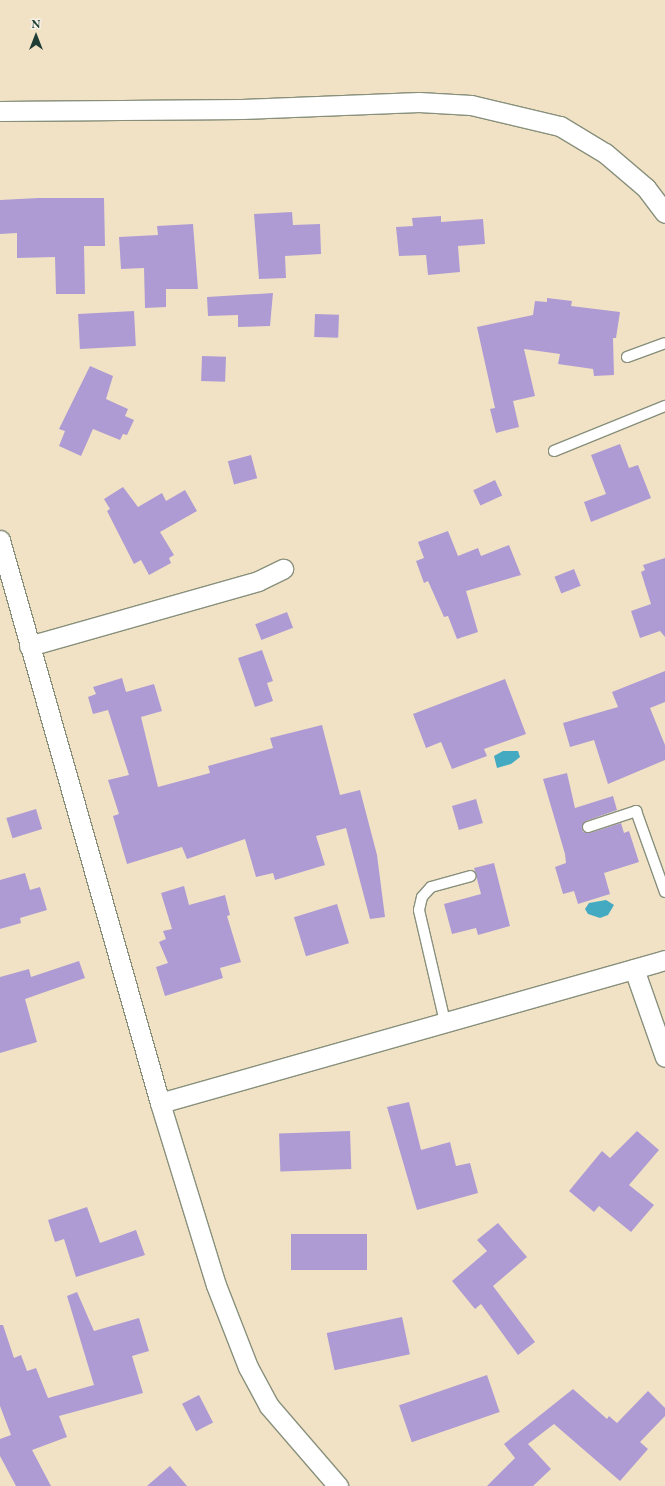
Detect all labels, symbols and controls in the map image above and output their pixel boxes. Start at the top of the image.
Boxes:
north arrow [16,16,56,56]
text: N [32,17,40,31]

